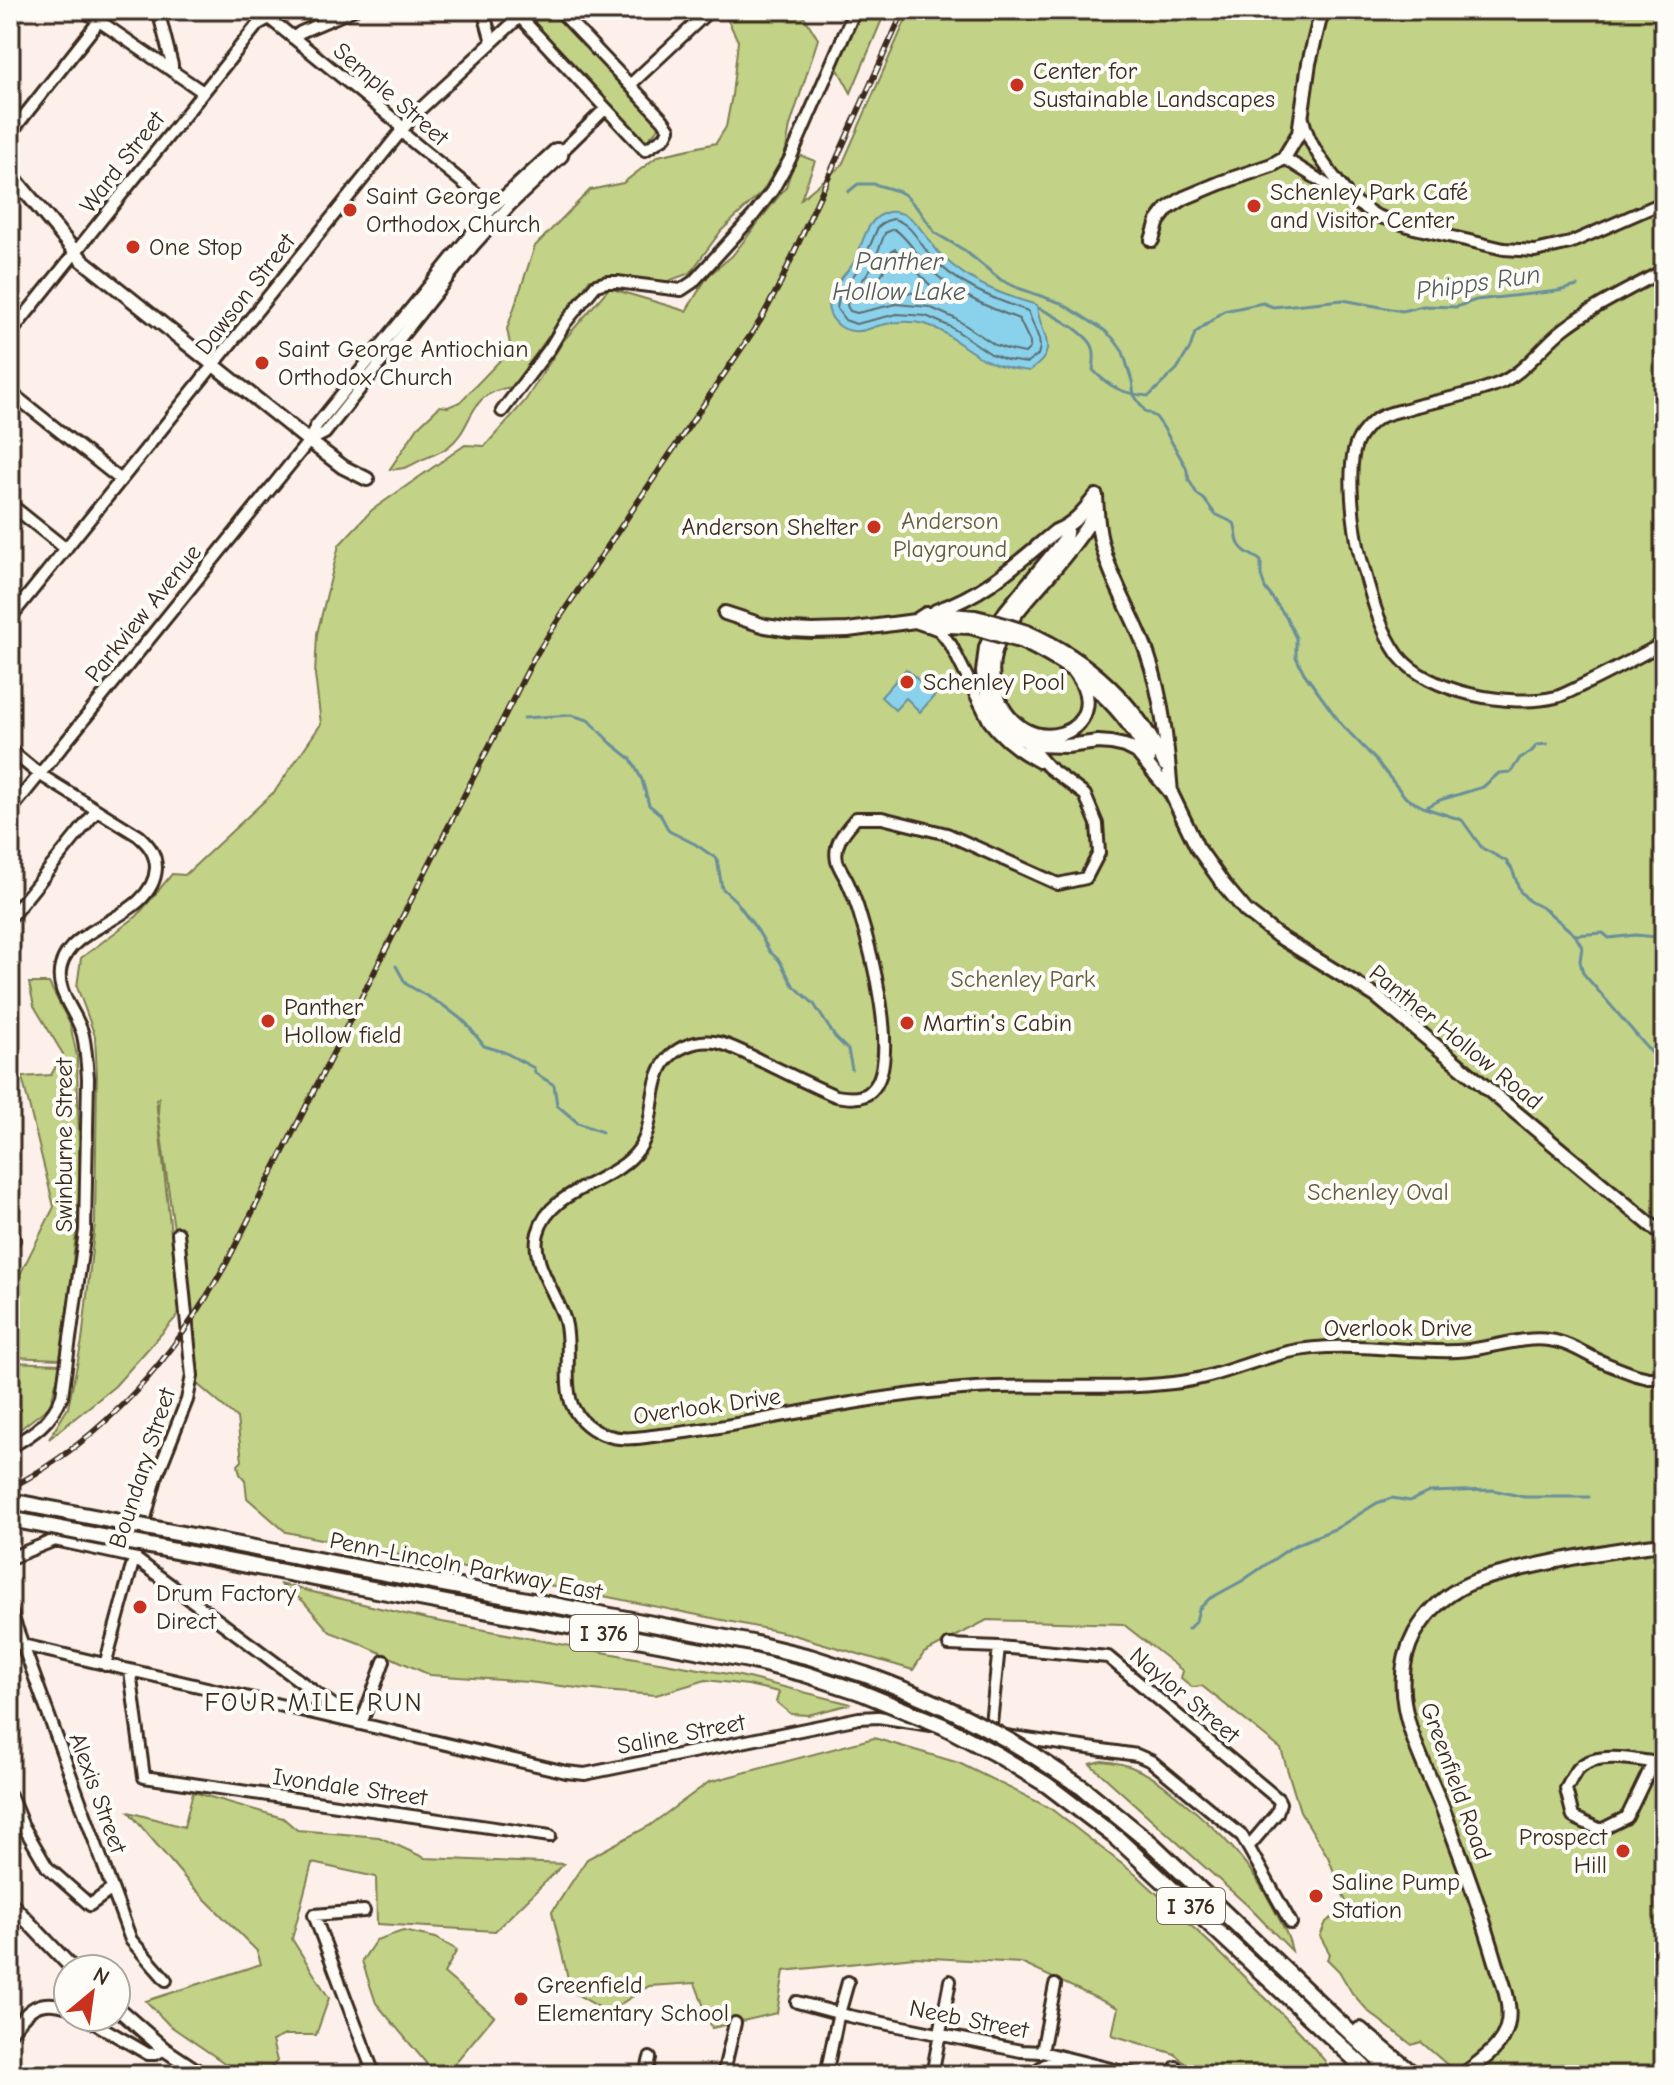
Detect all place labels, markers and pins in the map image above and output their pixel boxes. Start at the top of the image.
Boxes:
place label: Center for Sustainable Landscapes [1033,57,1275,113]
marker: Center for Sustainable Landscapes [1008,76,1026,94]
place label: Schenley Park Café and Visitor Center [1270,178,1468,234]
place label: Saint George Orthodox Church [366,182,541,238]
marker: Schenley Park Café and Visitor Center [1245,197,1263,215]
marker: Saint George Orthodox Church [341,201,359,219]
place label: One Stop [149,233,243,261]
marker: One Stop [124,238,142,256]
place label: Saint George Antiochian Orthodox Church [278,335,528,391]
marker: Saint George Antiochian Orthodox Church [253,354,271,372]
place label: Anderson Shelter [682,513,858,541]
marker: Anderson Shelter [865,518,883,536]
place label: Schenley Pool [923,668,1065,696]
marker: Schenley Pool [898,673,916,691]
place label: Panther Hollow field [284,993,402,1049]
place label: Martin's Cabin [923,1009,1072,1037]
marker: Panther Hollow field [259,1012,277,1030]
marker: Martin's Cabin [898,1014,916,1032]
place label: Drum Factory Direct [156,1579,297,1635]
marker: Drum Factory Direct [131,1598,149,1616]
place label: Prospect Hill [1519,1823,1608,1879]
marker: Prospect Hill [1614,1842,1632,1860]
place label: Saline Pump Station [1332,1868,1460,1924]
marker: Saline Pump Station [1307,1887,1325,1905]
place label: Greenfield Elementary School [537,1971,729,2027]
marker: Greenfield Elementary School [512,1990,530,2008]

